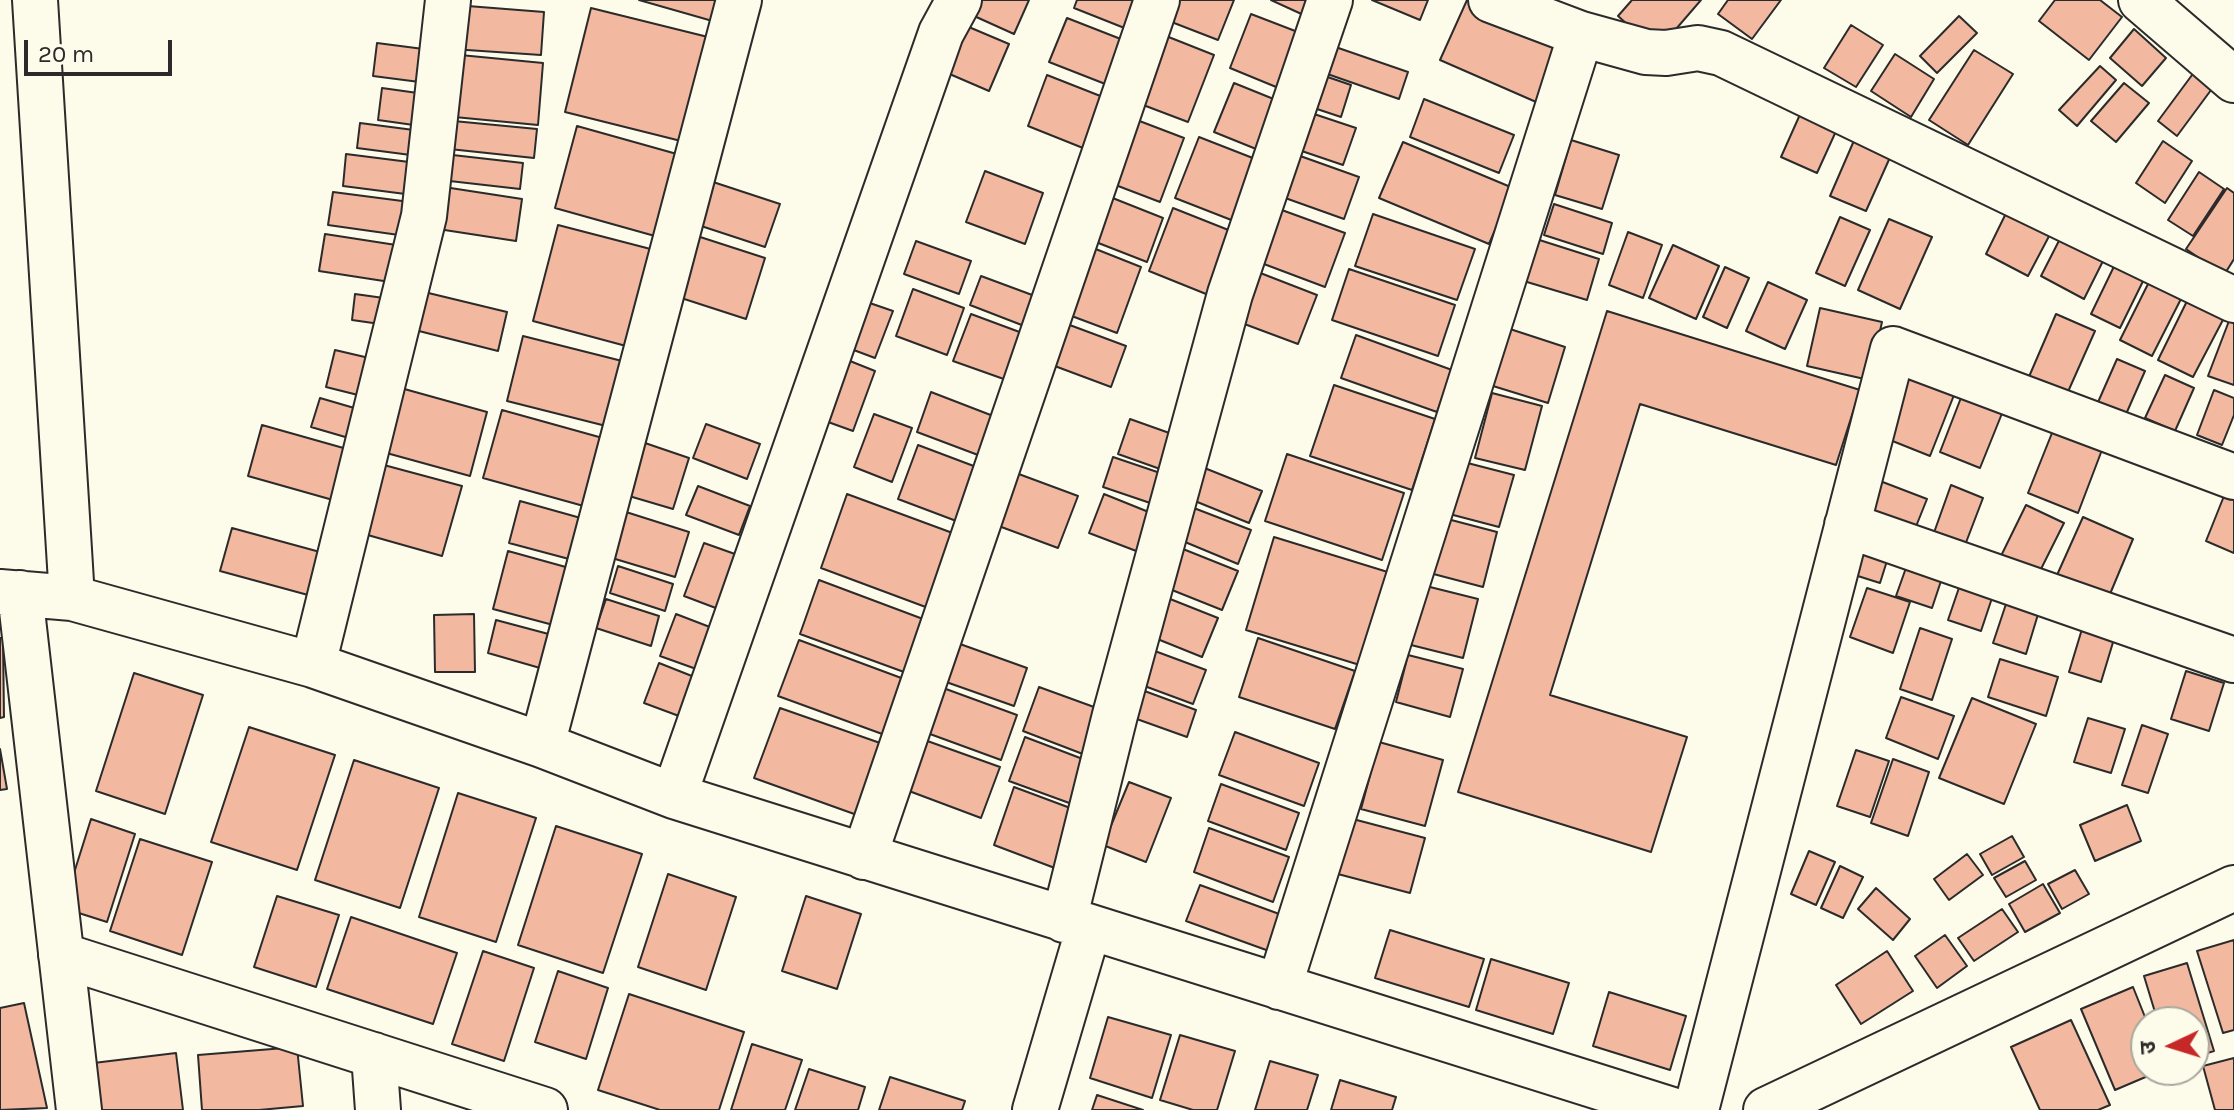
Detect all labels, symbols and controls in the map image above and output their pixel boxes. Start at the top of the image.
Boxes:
scale bar [28,24,176,74]
text: 20 m [38,40,94,68]
north arrow [2130,1006,2210,1086]
text: उ [2135,1040,2161,1055]

